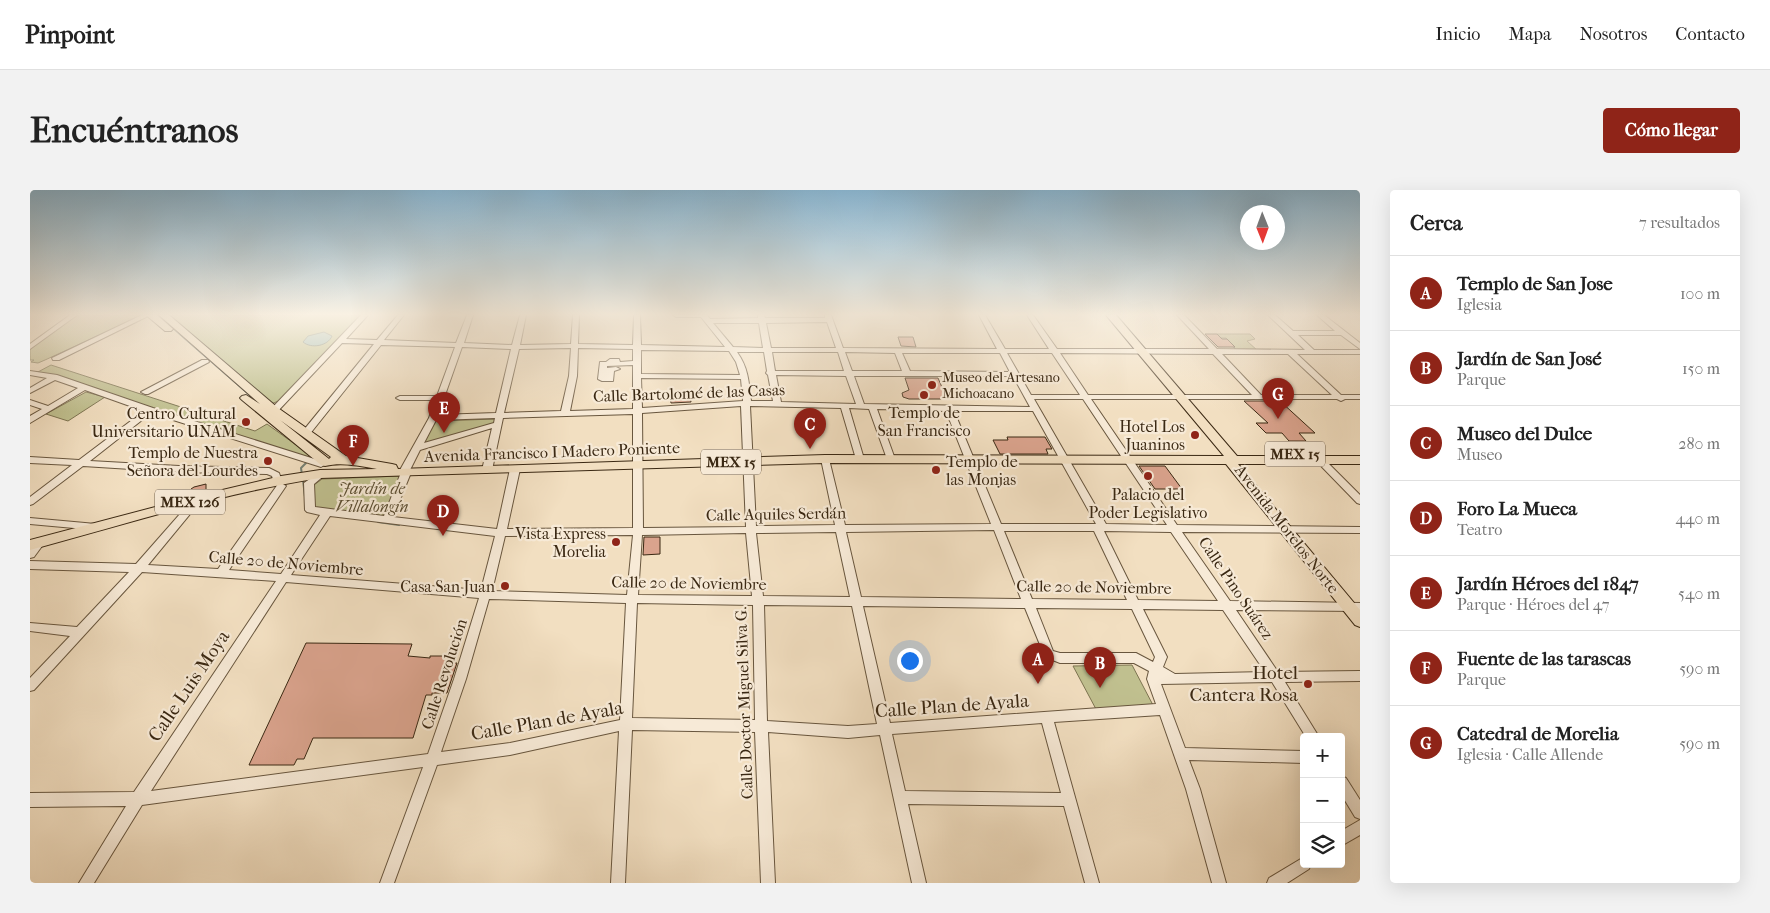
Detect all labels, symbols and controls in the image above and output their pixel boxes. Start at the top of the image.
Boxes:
text: Pinpoint [25,21,115,49]
text: Inicio [1436,24,1481,45]
text: Mapa [1509,24,1551,45]
text: Nosotros [1579,24,1647,45]
text: Contacto [1675,24,1745,45]
button: Cómo llegar [1603,108,1740,153]
text: Encuéntranos [30,110,238,151]
north arrow [1240,205,1285,250]
text: Cerca [1410,211,1462,235]
text: 7 resultados [1639,213,1720,232]
text: Templo de San Jose [1457,273,1613,295]
text: A [1421,284,1431,303]
text: 100 m [1680,284,1720,303]
text: Iglesia [1457,295,1502,314]
text: Jardín de San José [1457,348,1602,370]
text: B [1421,359,1431,378]
text: 150 m [1682,359,1720,378]
place label: Museo del Artesano Michoacano [942,369,1060,402]
text: Parque [1457,370,1506,389]
pin: G [1262,378,1294,419]
marker: Museo del Artesano Michoacano [926,379,938,391]
street label: Calle Bartolomé de las Casas [593,380,785,406]
marker: Templo de San Francisco [918,389,930,401]
pin: E [428,392,460,433]
place label: Templo de San Francisco [877,403,971,440]
place label: Centro Cultural Universitario UNAM [92,404,237,441]
pin: C [794,408,826,449]
marker: Centro Cultural Universitario UNAM [240,416,252,428]
place label: Hotel Los Juaninos [1119,417,1185,454]
text: Museo del Dulce [1457,423,1592,445]
pin: F [337,425,369,466]
marker: Hotel Los Juaninos [1189,429,1201,441]
text: C [1421,434,1431,453]
text: 280 m [1678,434,1720,453]
street label: Avenida Francisco I Madero Poniente [423,438,680,466]
road number: MEX 15 [1265,442,1325,466]
place label: Templo de Nuestra Señora del Lourdes [127,443,259,480]
text: Museo [1457,445,1502,464]
road number: MEX 15 [701,450,761,474]
place label: Templo de las Monjas [945,452,1018,489]
marker: Templo de Nuestra Señora del Lourdes [262,455,274,467]
street label: Avenida Morelos Norte [1230,460,1343,597]
marker: Templo de las Monjas [930,464,942,476]
marker: Palacio del Poder Legislativo [1142,470,1154,482]
park label: Jardín de Villalongín [336,479,408,516]
place label: Palacio del Poder Legislativo [1089,485,1207,522]
road number: MEX 126 [155,490,225,514]
pin: D [427,495,459,536]
text: Foro La Mueca [1457,498,1577,520]
street label: Calle Aquiles Serdán [706,503,847,525]
text: D [1420,509,1432,528]
text: 440 m [1675,509,1720,528]
text: Teatro [1457,520,1502,539]
place label: Vista Express Morelia [514,524,607,561]
street label: Calle Pino Suárez [1195,533,1277,643]
marker: Vista Express Morelia [610,536,622,548]
street label: Calle 20 de Noviembre [208,547,364,579]
street label: Calle 20 de Noviembre [611,572,767,594]
text: Jardín Héroes del 1847 [1457,573,1639,595]
street label: Calle 20 de Noviembre [1016,576,1172,598]
place label: Casa San Juan [400,577,496,596]
marker: Casa San Juan [499,580,511,592]
text: E [1421,584,1431,603]
text: 540 m [1678,584,1720,603]
text: Parque · Héroes del 47 [1457,595,1610,614]
street label: Calle Doctor Miguel Silva G. [731,606,757,800]
street label: Calle Revolución [417,616,471,732]
street label: Calle Luis Moya [144,626,234,746]
pin: A [1022,643,1054,684]
pin: B [1084,647,1116,688]
your location [897,648,923,674]
text: Fuente de las tarascas [1457,648,1631,670]
text: F [1422,659,1430,678]
text: 590 m [1679,659,1720,678]
place label: Hotel Cantera Rosa [1189,662,1298,706]
text: Parque [1457,670,1506,689]
marker: Hotel Cantera Rosa [1302,678,1314,690]
street label: Calle Plan de Ayala [874,690,1030,722]
street label: Calle Plan de Ayala [469,697,625,745]
text: Catedral de Morelia [1457,723,1619,745]
map controls [1300,733,1345,868]
button: + [1300,733,1345,778]
text: G [1420,734,1432,753]
text: 590 m [1679,734,1720,753]
text: Iglesia · Calle Allende [1457,745,1603,764]
button: − [1300,778,1345,823]
button: layers [1300,823,1345,868]

